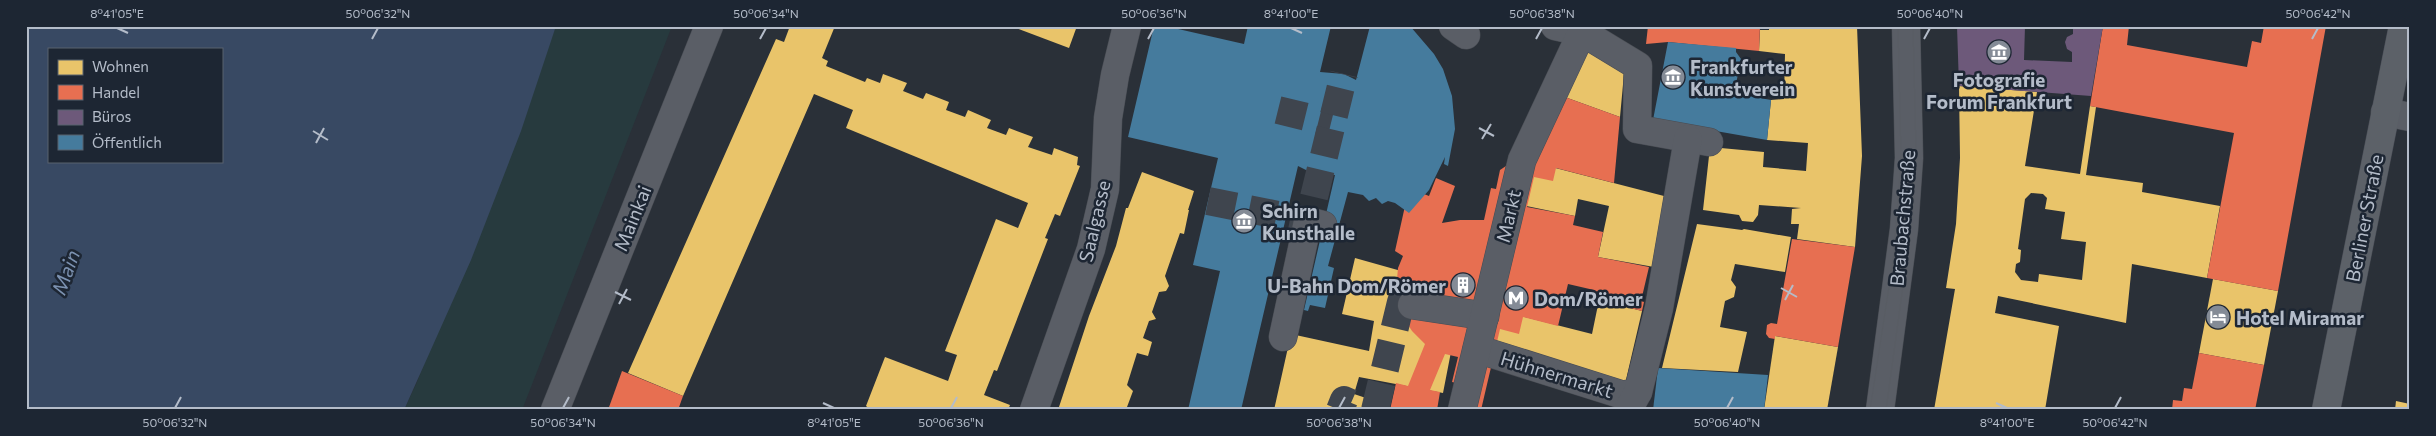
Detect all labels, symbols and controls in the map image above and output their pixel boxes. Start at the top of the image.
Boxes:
text: 8°41'05"E [90,6,144,20]
text: 50°06'32"N [346,6,410,20]
text: 50°06'34"N [733,6,799,20]
text: 50°06'36"N [1121,6,1187,20]
text: 8°41'00"E [1264,6,1318,20]
text: 50°06'38"N [1509,6,1575,20]
text: 50°06'40"N [1897,6,1963,20]
text: 50°06'42"N [2285,6,2351,20]
museum icon: Fotografie Forum Frankfurt [1986,39,2012,65]
legend [48,48,222,162]
place label: Frankfurter Kunstverein [1690,55,1795,100]
text: Wohnen [92,57,149,75]
museum icon: Frankfurter Kunstverein [1660,64,1686,90]
place label: Fotografie Forum Frankfurt [1926,68,2072,113]
text: Handel [92,83,140,101]
text: Büros [92,107,132,125]
text: Öffentlich [92,133,162,151]
street label: Braubachstraße [1885,149,1919,287]
street label: Berliner Straße [2340,152,2388,284]
street label: Saalgasse [1073,178,1115,264]
street label: Mainkai [608,182,656,254]
street label: Markt [1491,187,1525,245]
place label: Schirn Kunsthalle [1262,199,1355,244]
museum icon: Schirn Kunsthalle [1231,208,1257,234]
water label: Main [46,246,84,298]
building icon: U-Bahn Dom/Römer [1450,272,1476,298]
place label: U-Bahn Dom/Römer [1267,274,1446,297]
metro station icon: Dom/Römer [1503,285,1529,311]
place label: Dom/Römer [1534,287,1643,310]
hotel icon: Hotel Miramar [2205,304,2231,330]
place label: Hotel Miramar [2236,306,2364,329]
street label: Hühnermarkt [1498,346,1616,402]
text: 50°06'32"N [143,415,207,429]
text: 50°06'34"N [530,415,596,429]
text: 8°41'05"E [807,415,861,429]
text: 50°06'36"N [918,415,984,429]
text: 50°06'38"N [1306,415,1372,429]
text: 50°06'40"N [1694,415,1760,429]
text: 8°41'00"E [1980,415,2034,429]
text: 50°06'42"N [2082,415,2148,429]

